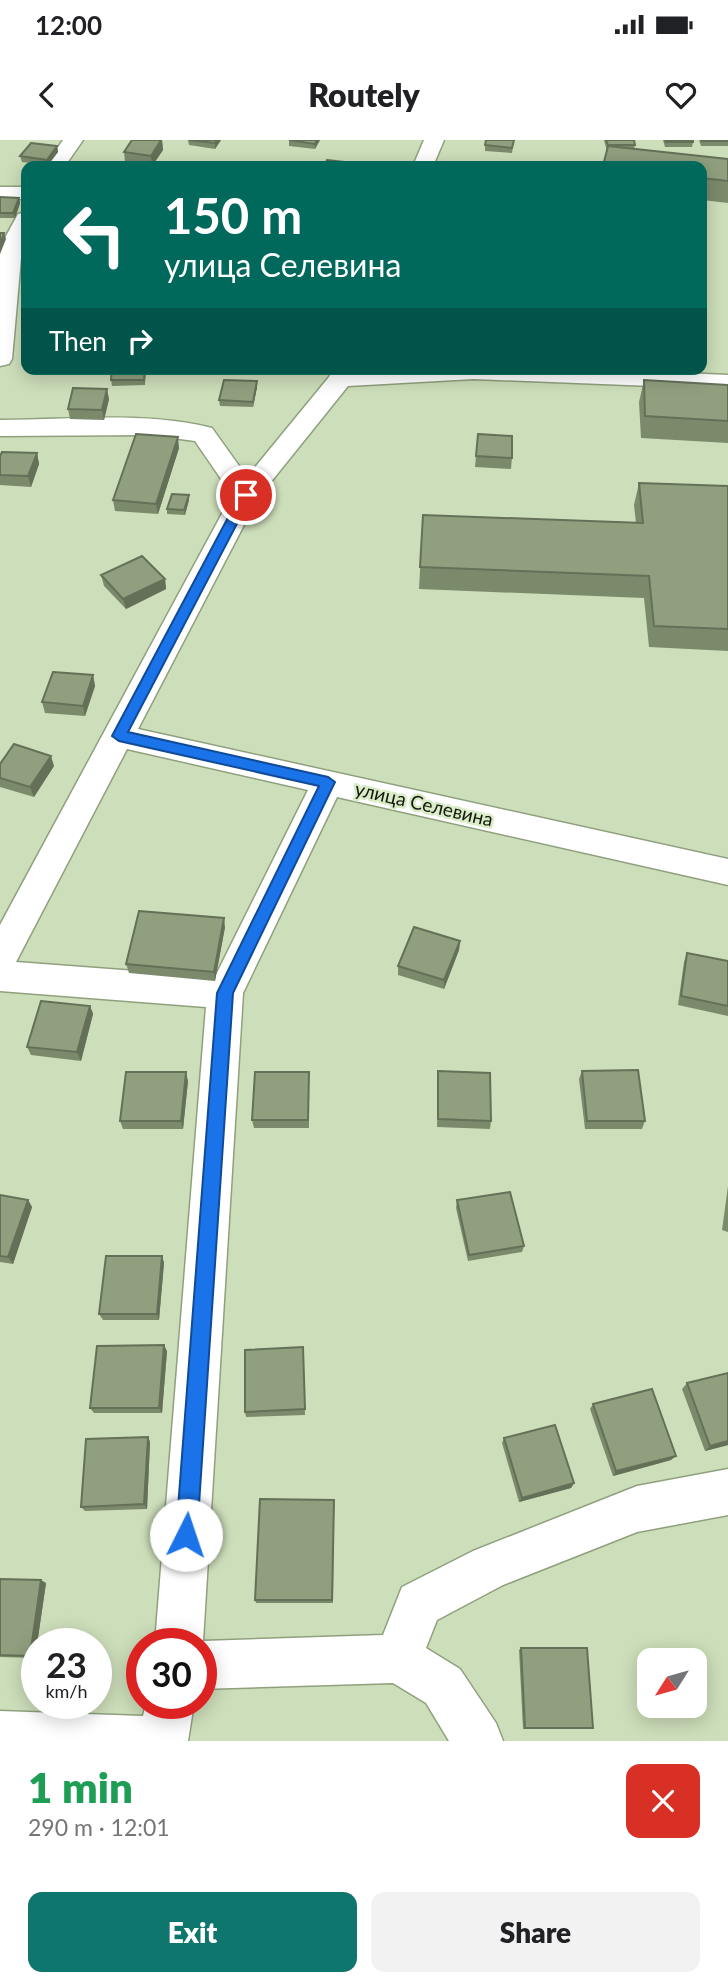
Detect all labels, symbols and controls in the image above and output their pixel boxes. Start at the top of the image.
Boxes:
text: 12:00 [35,9,102,41]
text: Routely [308,75,420,114]
icon: back [28,76,66,114]
icon: heart [662,76,700,114]
text: 150 m [164,186,302,244]
icon: left [49,189,140,280]
text: улица Селевина [164,245,401,284]
icon: right [121,322,159,360]
text: Then [49,325,107,357]
pin [216,465,276,525]
icon: arrive [227,476,265,514]
street label: улица Селевина [353,776,495,831]
position arrow [149,1498,223,1572]
speed limit sign: 30 [126,1628,217,1719]
text: 23 [46,1643,87,1685]
north arrow [637,1648,707,1718]
map controls [637,1648,707,1718]
text: km/h [45,1680,88,1702]
text: 1 min [28,1762,133,1812]
button: close [626,1764,700,1838]
text: 290 m · 12:01 [28,1813,170,1841]
button: Exit [28,1892,357,1972]
button: Share [371,1892,700,1972]

